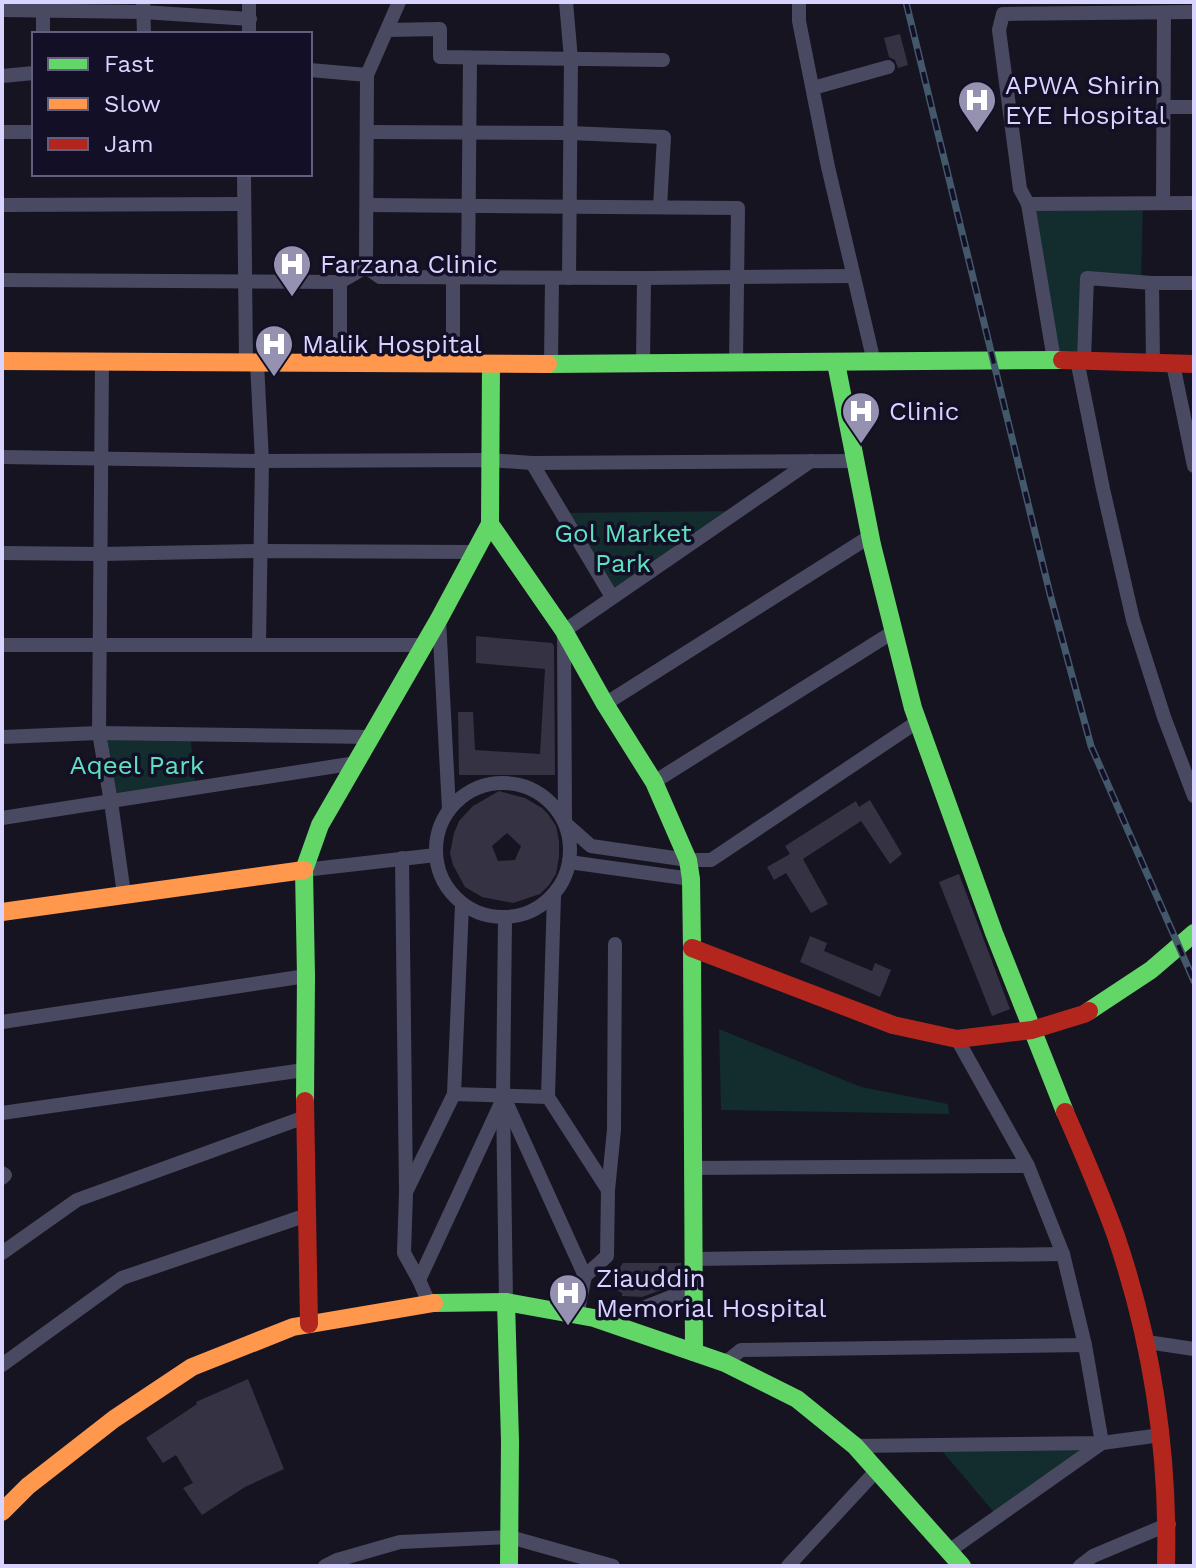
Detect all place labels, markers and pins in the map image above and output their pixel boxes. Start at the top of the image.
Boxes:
place label: APWA Shirin EYE Hospital [1005,70,1166,130]
hospital icon: APWA Shirin EYE Hospital [956,79,998,134]
hospital icon: Farzana Clinic [271,243,313,298]
place label: Farzana Clinic [320,249,498,279]
hospital icon: Malik Hospital [253,323,295,378]
place label: Malik Hospital [302,329,482,359]
hospital icon: Clinic [840,390,882,445]
place label: Clinic [889,396,959,426]
place label: Ziauddin Memorial Hospital [596,1263,827,1323]
hospital icon: Ziauddin Memorial Hospital [547,1272,589,1327]

